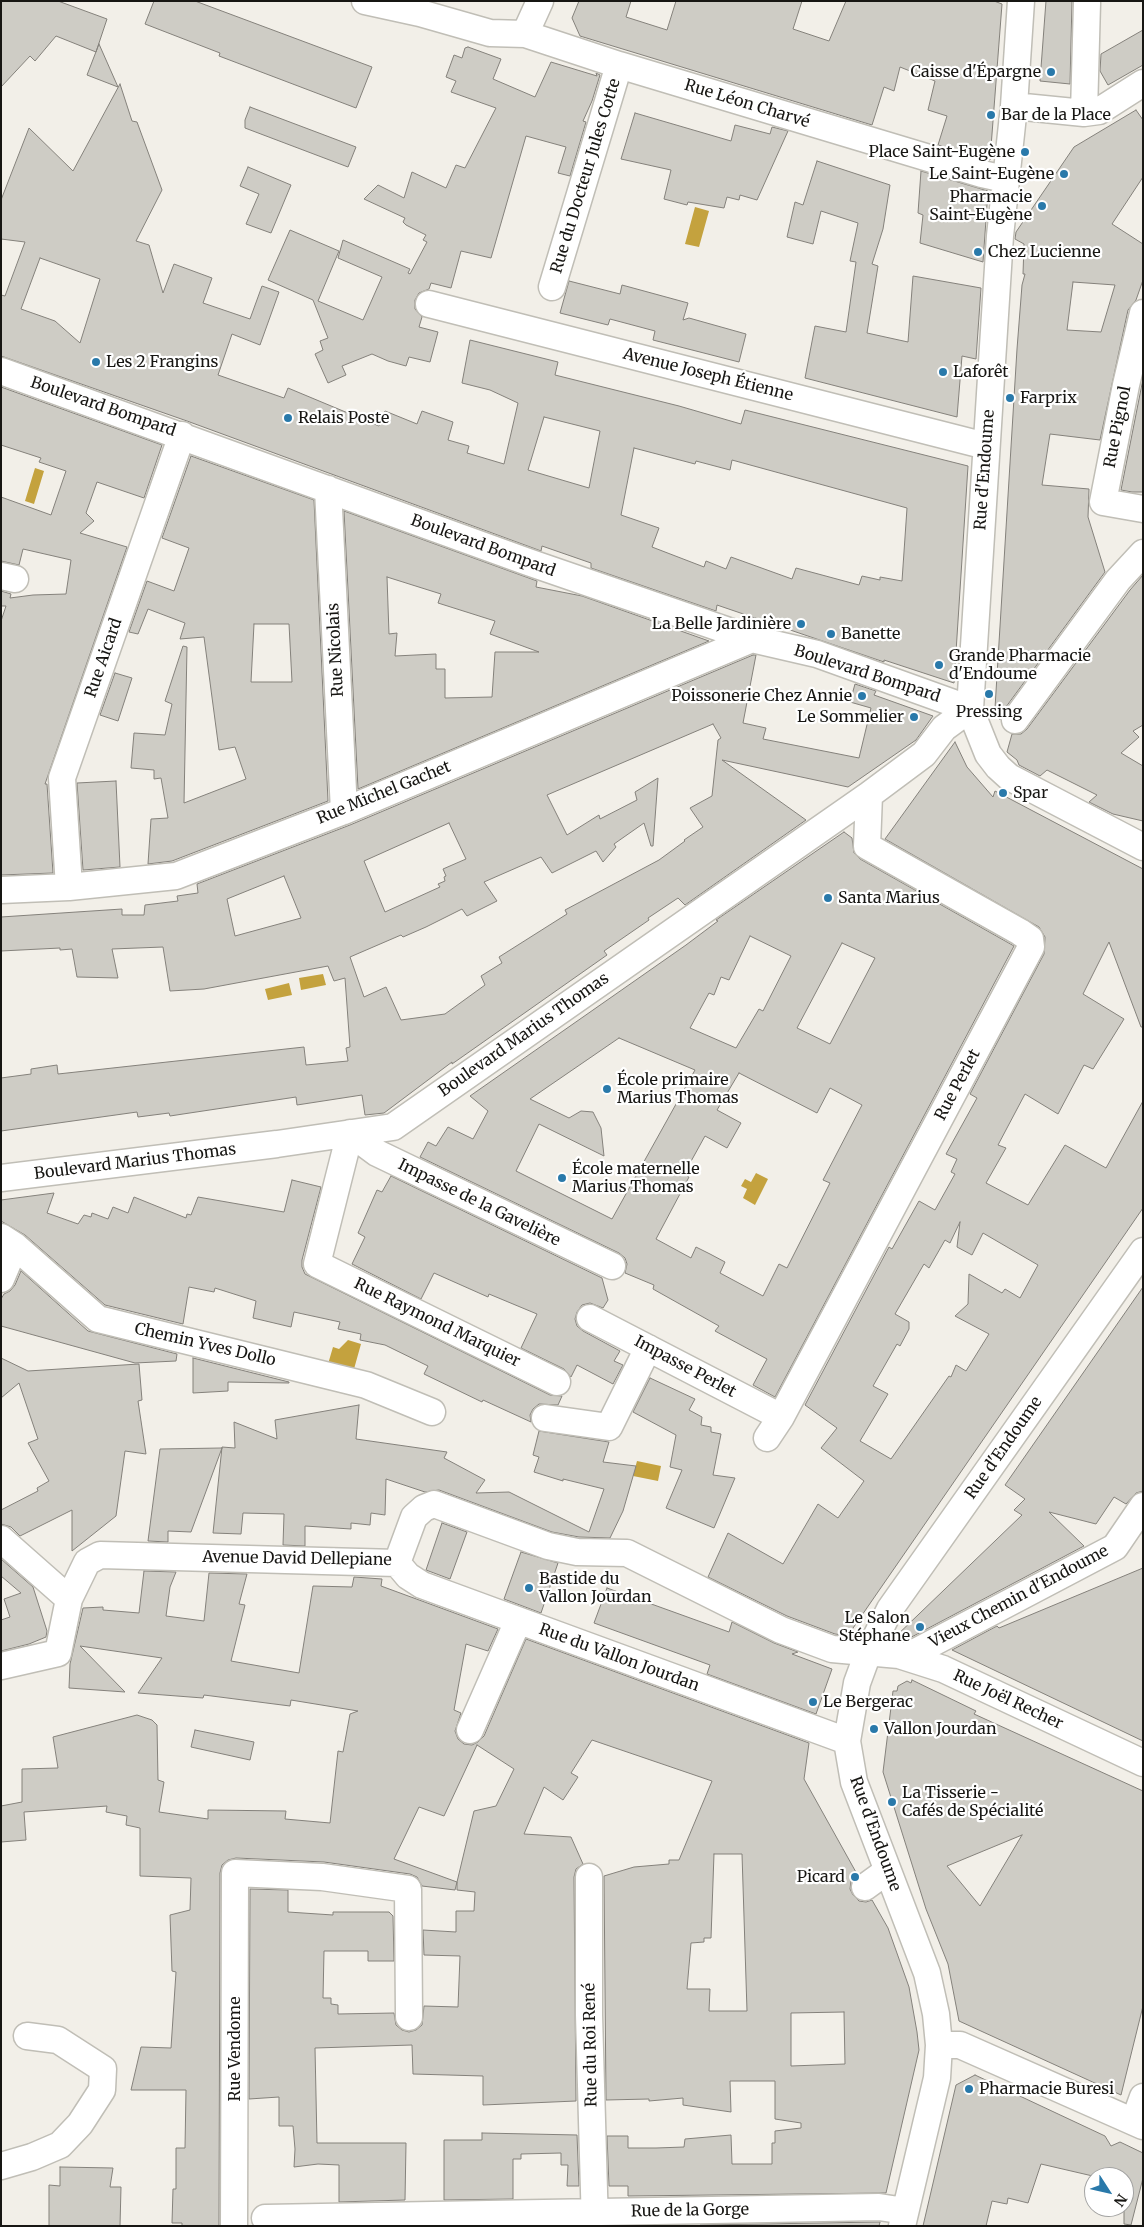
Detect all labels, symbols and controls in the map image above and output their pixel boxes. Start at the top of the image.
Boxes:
place label: Caisse d'Épargne [910,62,1041,82]
marker: Caisse d'Épargne [1045,66,1057,78]
street label: Rue du Docteur Jules Cotte [547,76,625,276]
street label: Rue Léon Charvé [682,76,812,132]
place label: Bar de la Place [1001,105,1111,125]
marker: Bar de la Place [985,109,997,121]
place label: Place Saint-Eugène [869,142,1015,162]
marker: Place Saint-Eugène [1019,146,1031,158]
place label: Le Saint-Eugène [929,164,1054,184]
marker: Le Saint-Eugène [1058,168,1070,180]
place label: Pharmacie Saint-Eugène [929,187,1032,225]
marker: Pharmacie Saint-Eugène [1036,200,1048,212]
place label: Chez Lucienne [988,242,1101,262]
marker: Chez Lucienne [972,246,984,258]
street label: Avenue Joseph Étienne [621,345,795,405]
place label: Les 2 Frangins [106,352,218,372]
marker: Les 2 Frangins [90,356,102,368]
place label: Laforêt [953,362,1009,382]
marker: Laforêt [937,366,949,378]
street label: Boulevard Bompard [28,373,178,441]
street label: Rue Pignol [1101,384,1135,470]
place label: Farprix [1020,388,1077,408]
marker: Farprix [1004,392,1016,404]
place label: Relais Poste [298,408,389,428]
street label: Rue d'Endoume [971,409,999,531]
marker: Relais Poste [282,412,294,424]
street label: Boulevard Bompard [408,511,558,581]
street label: Rue Nicolais [324,602,348,698]
place label: La Belle Jardinière [652,614,791,634]
street label: Rue Aicard [82,616,126,700]
marker: La Belle Jardinière [795,618,807,630]
place label: Banette [841,624,900,644]
marker: Banette [825,628,837,640]
street label: Boulevard Bompard [791,641,943,707]
place label: Grande Pharmacie d'Endoume [949,646,1091,684]
marker: Grande Pharmacie d'Endoume [933,659,945,671]
place label: Poissonerie Chez Annie [671,686,852,706]
marker: Pressing [983,688,995,700]
marker: Poissonerie Chez Annie [856,690,868,702]
place label: Pressing [956,702,1022,722]
place label: Le Sommelier [797,707,904,727]
marker: Le Sommelier [908,711,920,723]
street label: Rue Michel Gachet [314,757,454,829]
place label: Spar [1013,783,1048,803]
marker: Spar [997,787,1009,799]
place label: Santa Marius [838,888,940,908]
marker: Santa Marius [822,892,834,904]
street label: Boulevard Marius Thomas [435,969,613,1101]
street label: Rue Perlet [931,1046,985,1124]
place label: École primaire Marius Thomas [617,1070,739,1108]
marker: École primaire Marius Thomas [601,1083,613,1095]
street label: Boulevard Marius Thomas [33,1140,237,1184]
street label: Impasse de la Gavelière [395,1155,563,1251]
place label: École maternelle Marius Thomas [572,1159,700,1197]
marker: École maternelle Marius Thomas [556,1172,568,1184]
street label: Rue Raymond Marquier [351,1274,523,1372]
street label: Chemin Yves Dollo [133,1319,277,1371]
street label: Impasse Perlet [631,1332,739,1402]
street label: Rue d'Endoume [961,1393,1047,1503]
street label: Vieux Chemin d'Endoume [926,1542,1112,1652]
street label: Avenue David Dellepiane [202,1548,392,1570]
place label: Bastide du Vallon Jourdan [539,1569,651,1607]
marker: Bastide du Vallon Jourdan [523,1582,535,1594]
place label: Le Salon Stéphane [839,1608,910,1646]
street label: Rue du Vallon Jourdan [536,1620,702,1696]
marker: Le Salon Stéphane [914,1621,926,1633]
street label: Rue Joël Recher [950,1666,1066,1734]
place label: Le Bergerac [823,1692,913,1712]
marker: Le Bergerac [807,1696,819,1708]
place label: Vallon Jourdan [884,1719,996,1739]
marker: Vallon Jourdan [868,1723,880,1735]
street label: Rue d'Endoume [845,1774,905,1894]
place label: La Tisserie - Cafés de Spécialité [902,1783,1043,1821]
marker: La Tisserie - Cafés de Spécialité [886,1796,898,1808]
place label: Picard [797,1867,845,1887]
marker: Picard [849,1871,861,1883]
street label: Rue du Roi René [580,1983,602,2107]
street label: Rue Vendome [225,1996,245,2102]
place label: Pharmacie Buresi [979,2079,1114,2099]
marker: Pharmacie Buresi [963,2083,975,2095]
north arrow [1084,2167,1134,2217]
text: N [1110,2190,1131,2210]
street label: Rue de la Gorge [631,2200,749,2222]

